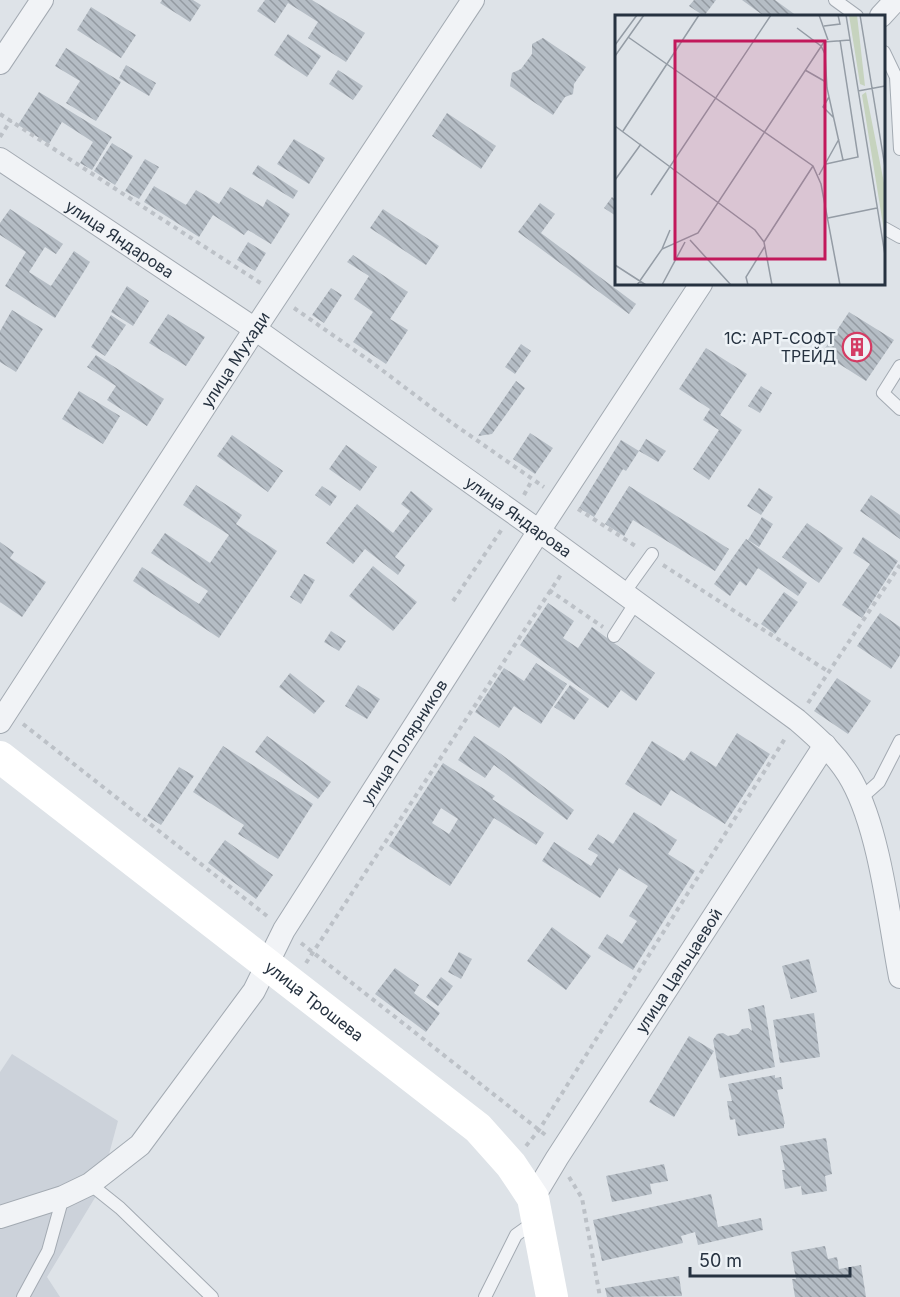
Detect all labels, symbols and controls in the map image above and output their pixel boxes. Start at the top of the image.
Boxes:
inset map [615,15,885,285]
street label: улица Яндарова [62,196,178,282]
street label: улица Мухади [197,308,274,411]
place label: 1С: АРТ-СОФТ ТРЕЙД [724,328,836,366]
building icon: 1С: АРТ-СОФТ ТРЕЙД [841,331,873,363]
street label: улица Яндарова [461,472,576,562]
street label: улица Полярников [357,676,452,809]
street label: улица Цальцаевой [631,905,726,1037]
street label: улица Трошева [261,957,368,1046]
scale bar [690,1240,850,1278]
text: 50 m [699,1250,742,1271]

